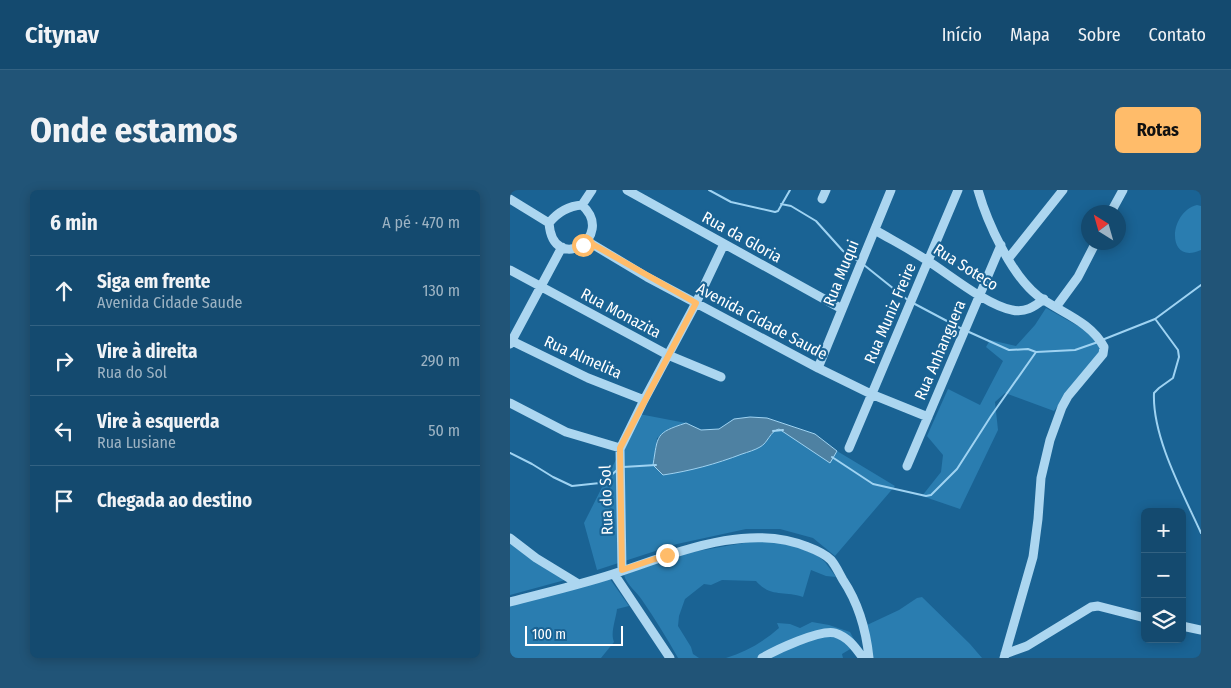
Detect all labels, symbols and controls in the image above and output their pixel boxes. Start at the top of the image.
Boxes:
text: Citynav [25,21,99,49]
text: Início [942,24,982,46]
text: Mapa [1010,24,1050,46]
text: Sobre [1078,24,1121,46]
text: Contato [1149,24,1206,46]
button: Rotas [1115,107,1201,153]
text: Onde estamos [30,109,238,151]
north arrow [1081,205,1126,250]
street label: Rua da Gloria [699,207,785,267]
text: 6 min [50,210,98,236]
text: A pé · 470 m [382,213,460,232]
route start [572,234,595,257]
street label: Rua Muqui [819,237,863,309]
street label: Rua Soteco [930,240,1002,294]
street label: Rua Muniz Freire [860,260,920,366]
text: Siga em frente [97,270,211,293]
icon: ahead [50,277,78,305]
street label: Avenida Cidade Saude [693,278,831,364]
text: 130 m [422,281,460,300]
street label: Rua Monazita [578,284,664,342]
text: Avenida Cidade Saude [97,293,242,312]
street label: Rua Anhanguera [910,297,970,403]
street label: Rua Almelita [541,331,625,383]
text: Vire à direita [97,340,198,363]
icon: right [50,347,78,375]
text: 290 m [421,351,460,370]
text: Rua do Sol [97,363,167,382]
text: Vire à esquerda [97,410,219,433]
icon: left [50,417,78,445]
text: 50 m [428,421,460,440]
text: Rua Lusiane [97,433,176,452]
street label: Rua do Sol [595,465,617,535]
icon: arrive [50,487,78,515]
text: Chegada ao destino [97,489,252,512]
map controls [1141,508,1186,643]
button: + [1141,508,1186,553]
route end [656,544,679,567]
button: − [1141,553,1186,598]
button: layers [1141,598,1186,643]
scale bar [525,623,622,646]
text: 100 m [532,626,566,643]

